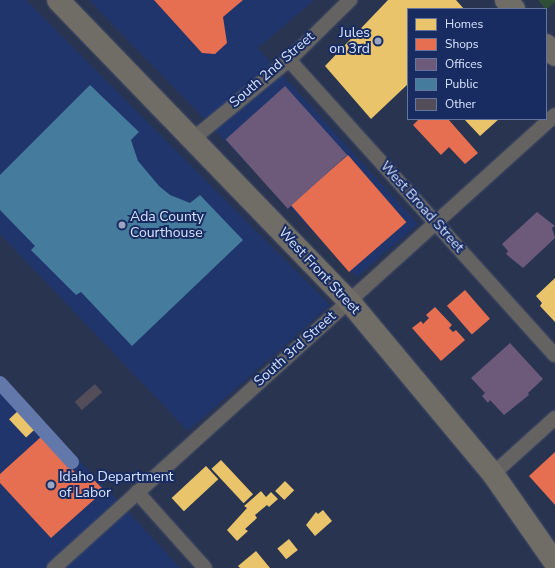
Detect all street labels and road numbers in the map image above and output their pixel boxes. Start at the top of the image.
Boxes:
street label: South 2nd Street [226,29,318,111]
street label: West Broad Street [377,158,467,256]
street label: West Front Street [275,224,363,318]
street label: South 3rd Street [251,308,339,390]

